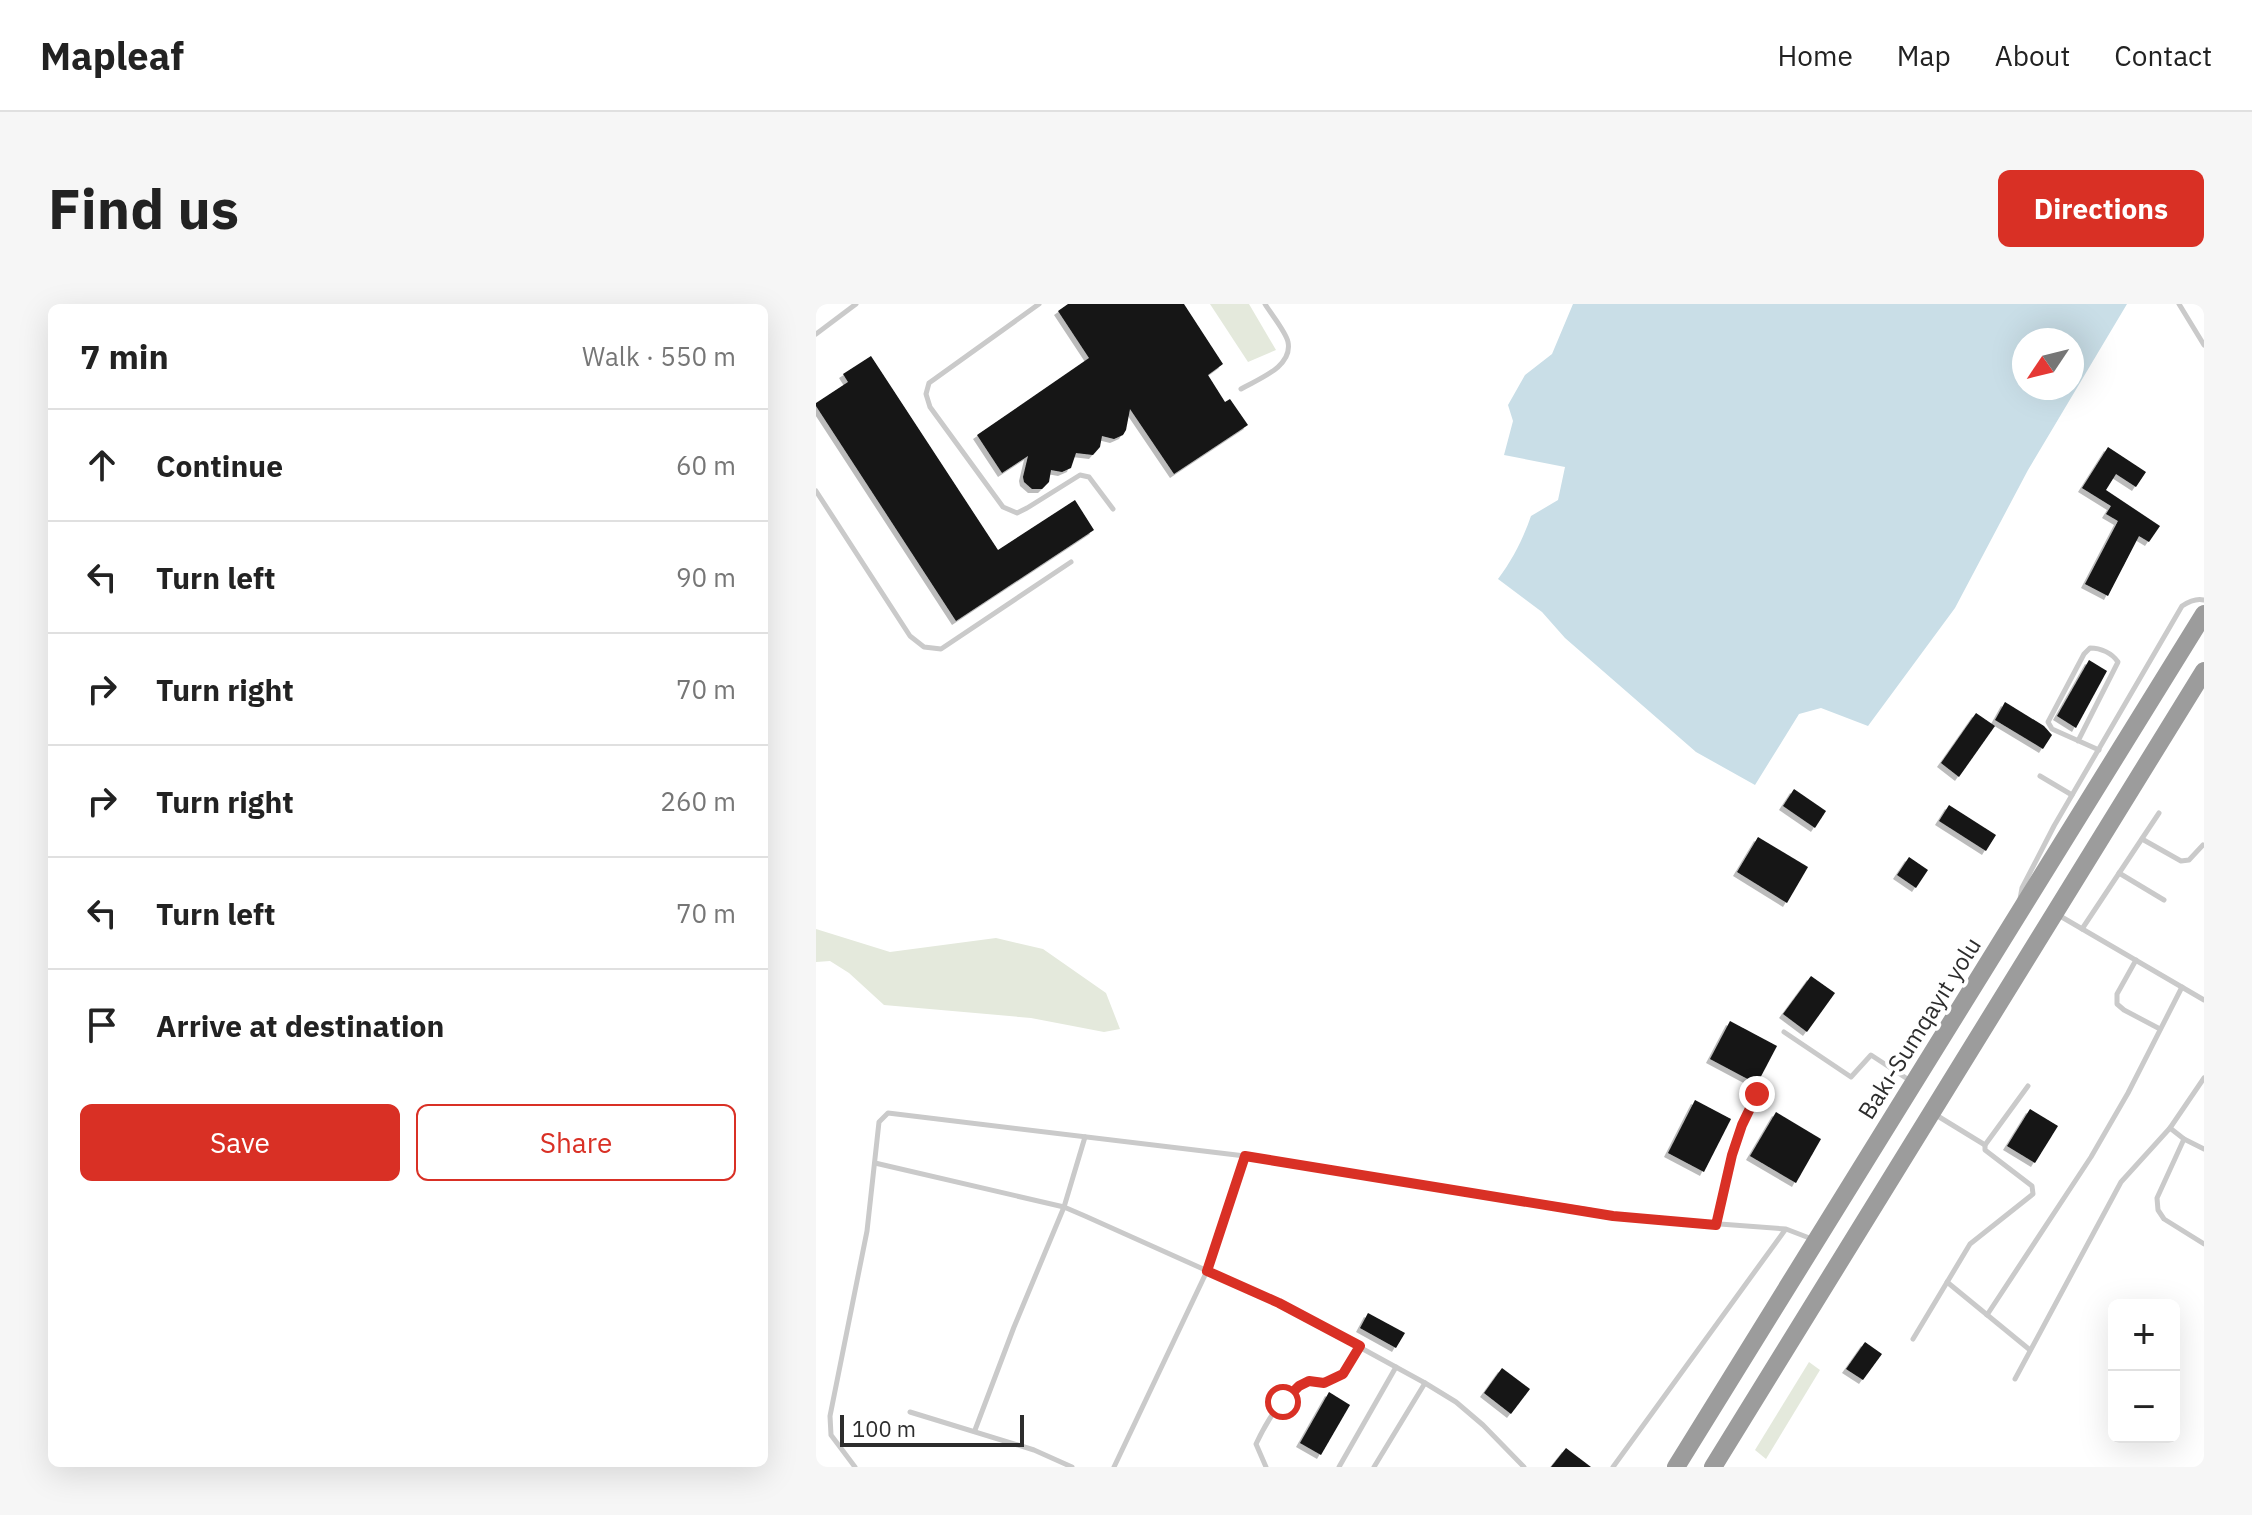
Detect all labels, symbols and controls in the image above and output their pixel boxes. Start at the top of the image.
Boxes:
text: Mapleaf [40,31,184,80]
text: Home [1777,37,1853,74]
text: Map [1897,37,1951,74]
text: About [1995,37,2070,74]
text: Contact [2114,37,2212,74]
button: Directions [1998,170,2204,247]
text: Find us [48,172,239,244]
north arrow [2012,328,2084,400]
text: 7 min [80,334,169,378]
text: Walk · 550 m [582,339,736,373]
icon: ahead [80,443,124,487]
text: Continue [156,446,283,485]
text: 60 m [676,448,736,482]
icon: left [80,555,124,599]
text: Turn left [156,558,275,597]
text: 90 m [676,560,736,594]
icon: right [80,667,124,711]
text: Turn right [156,670,294,709]
text: 70 m [676,672,736,706]
icon: right [80,779,124,823]
text: Turn right [156,782,294,821]
text: 260 m [660,784,736,818]
icon: left [80,891,124,935]
text: Turn left [156,894,275,933]
text: 70 m [676,896,736,930]
street label: Bakı-Sumqayıt yolu [1850,931,1988,1125]
icon: arrive [80,1003,124,1047]
text: Arrive at destination [156,1006,444,1045]
route end [1739,1076,1775,1112]
button: Save [80,1104,400,1181]
button: Share [416,1104,736,1181]
map controls [2108,1299,2180,1443]
button: + [2108,1299,2180,1371]
button: − [2108,1371,2180,1443]
route start [1265,1384,1301,1420]
scale bar [840,1411,1024,1447]
text: 100 m [852,1414,916,1443]

